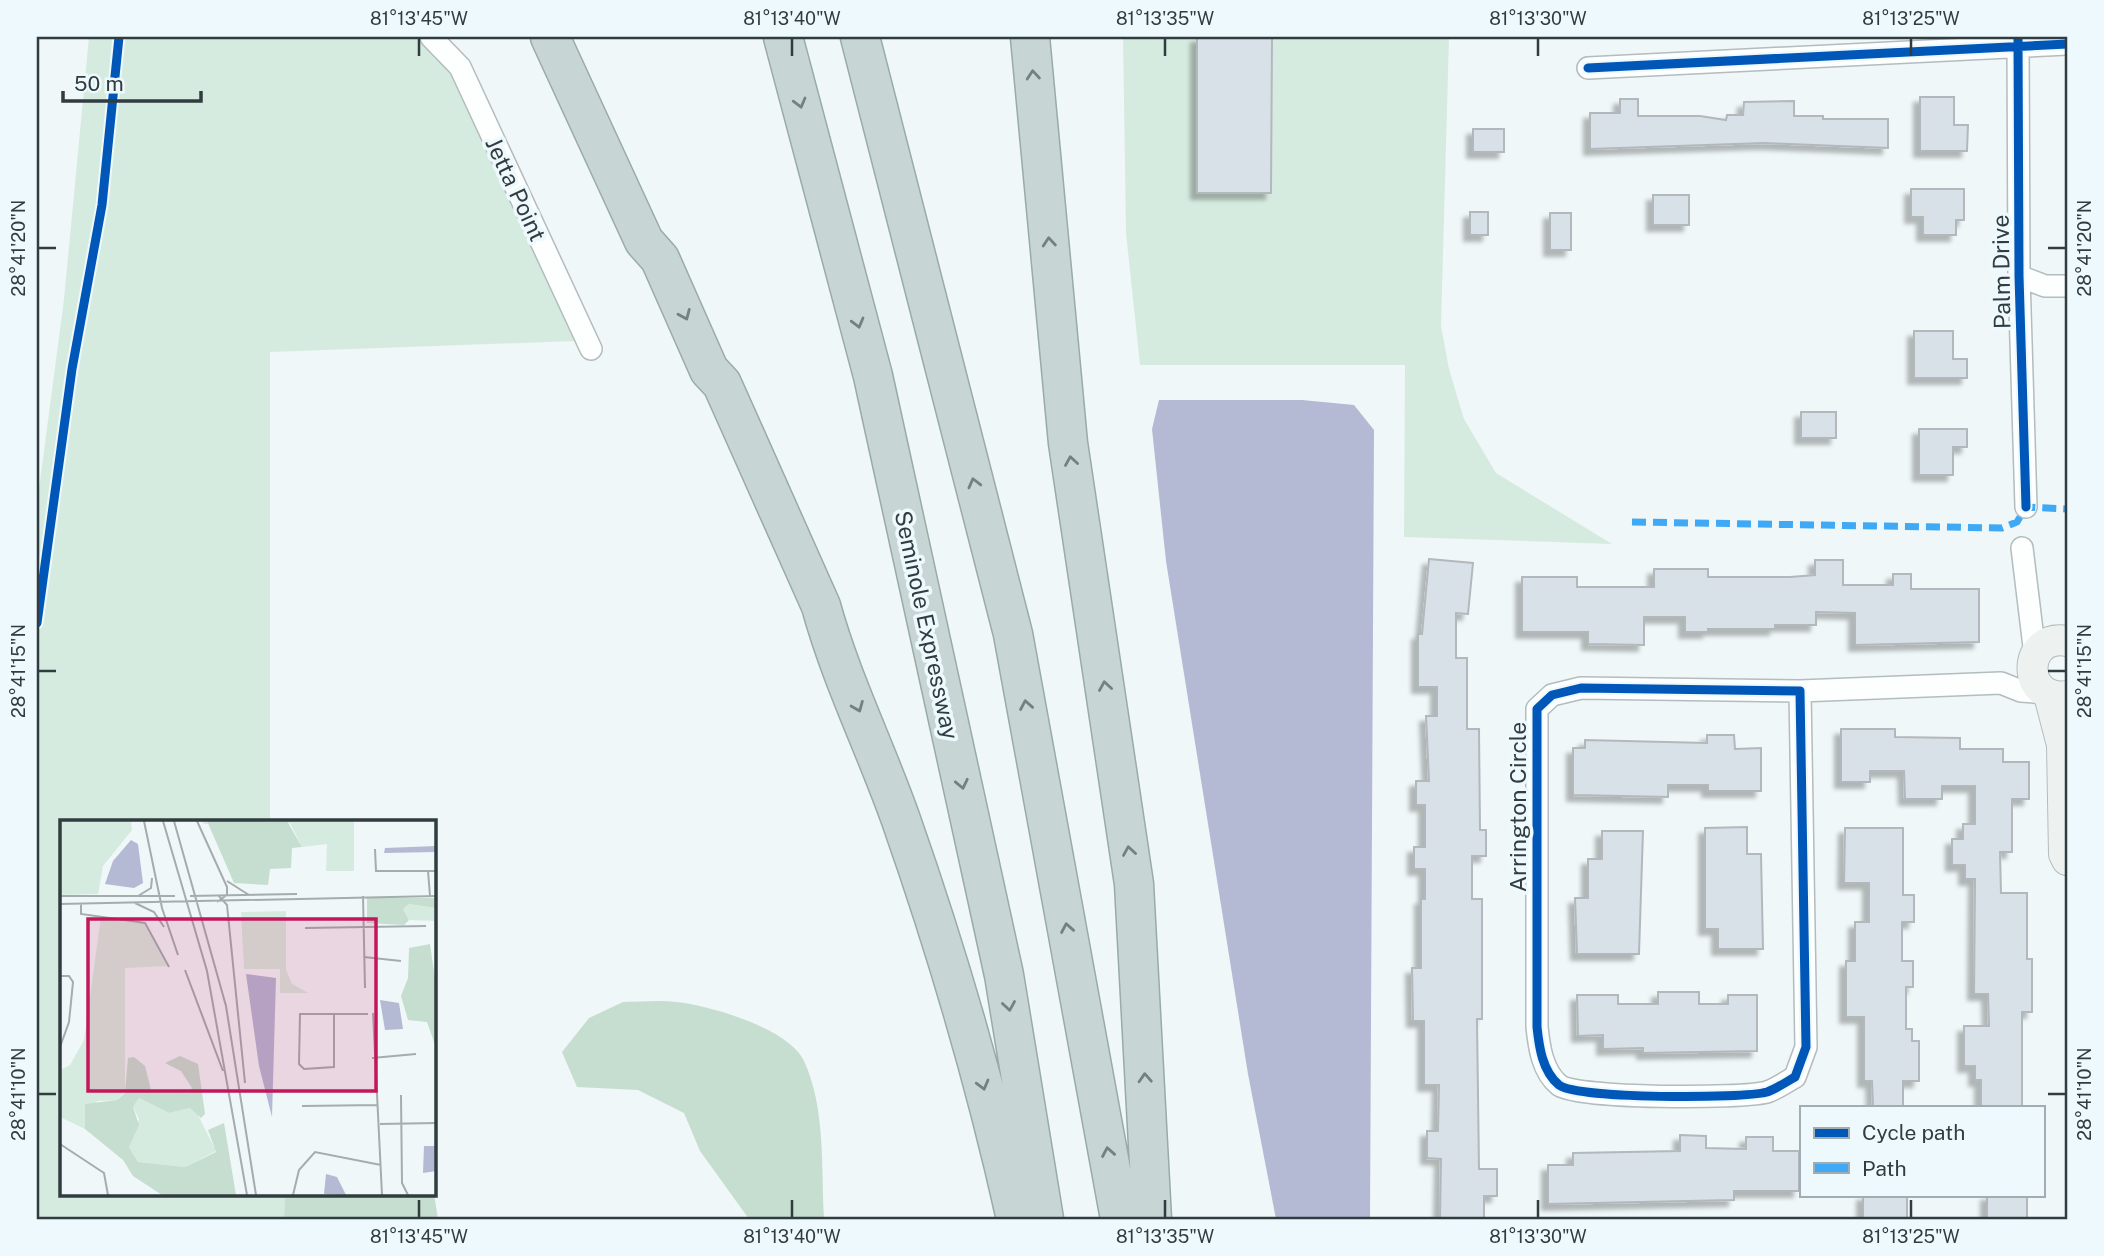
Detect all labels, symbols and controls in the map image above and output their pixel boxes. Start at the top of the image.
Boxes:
text: 81°13'45"W [370,8,468,29]
text: 81°13'40"W [743,8,841,29]
text: 81°13'35"W [1116,8,1214,29]
text: 81°13'30"W [1489,8,1587,29]
text: 81°13'25"W [1862,8,1960,29]
scale bar [63,60,201,104]
one-way arrow [1026,70,1041,81]
text: 50 m [74,71,124,96]
one-way arrow [792,97,806,109]
street label: Jetta Point [480,133,552,245]
text: 28°41'20"N [8,200,29,296]
text: 28°41'20"N [2074,200,2095,296]
street label: Palm Drive [1987,215,2015,329]
one-way arrow [1042,237,1057,248]
one-way arrow [677,308,691,320]
one-way arrow [850,317,865,329]
one-way arrow [1063,455,1078,467]
one-way arrow [968,477,982,489]
street label: Seminole Expressway [890,508,964,742]
text: 28°41'15"N [8,624,29,718]
text: 28°41'15"N [2074,624,2095,718]
one-way arrow [1097,680,1112,692]
one-way arrow [1019,699,1034,711]
one-way arrow [849,700,863,712]
street label: Arrington Circle [1504,722,1531,892]
one-way arrow [953,778,968,790]
inset map [60,820,436,1196]
one-way arrow [1122,845,1137,857]
one-way arrow [1060,922,1075,934]
one-way arrow [1001,1000,1016,1012]
text: 28°41'10"N [8,1047,29,1141]
text: 28°41'10"N [2074,1047,2095,1141]
one-way arrow [1137,1072,1152,1083]
one-way arrow [975,1079,989,1091]
legend [1800,1106,2044,1196]
text: Cycle path [1862,1120,1965,1145]
one-way arrow [1101,1146,1116,1158]
text: Path [1862,1156,1907,1181]
text: 81°13'45"W [370,1226,468,1247]
text: 81°13'40"W [743,1226,841,1247]
text: 81°13'35"W [1116,1226,1214,1247]
text: 81°13'30"W [1489,1226,1587,1247]
text: 81°13'25"W [1862,1226,1960,1247]

